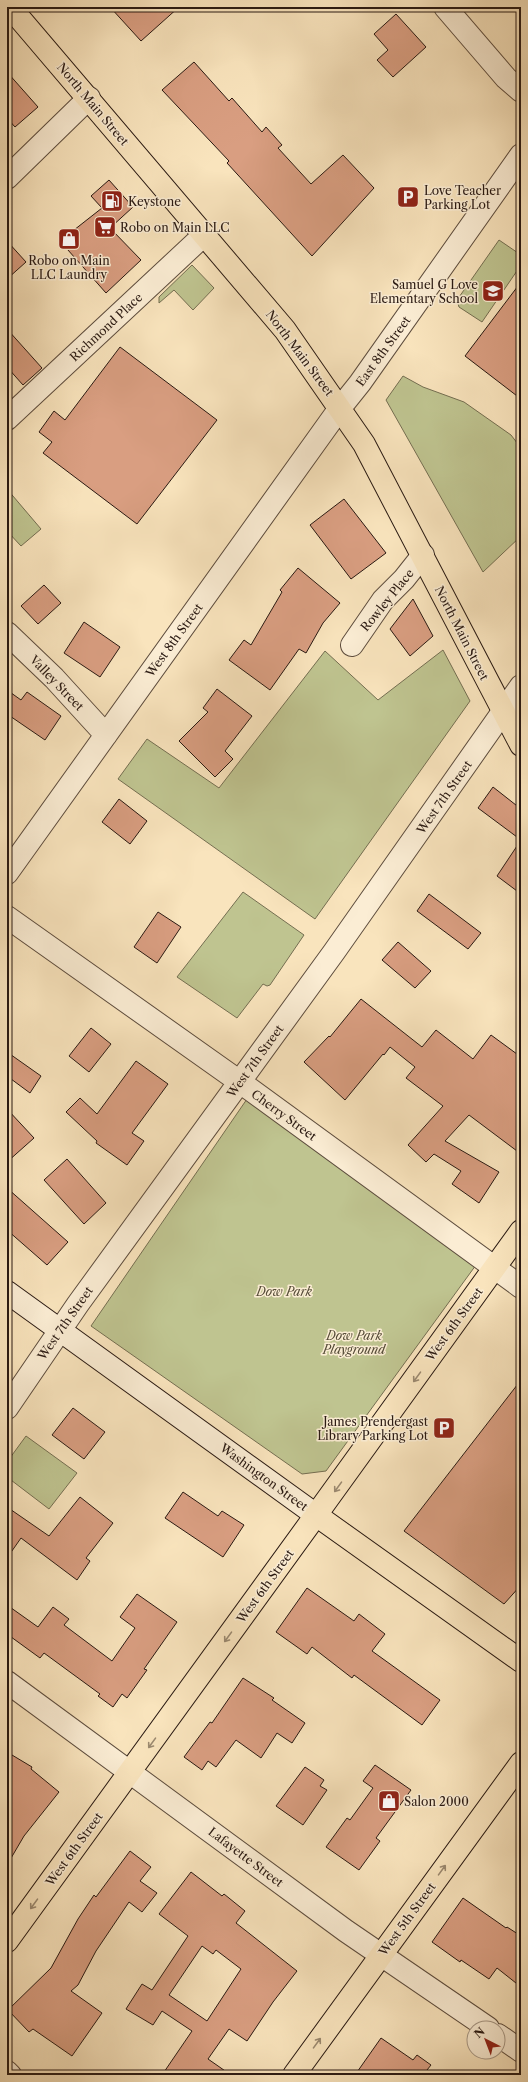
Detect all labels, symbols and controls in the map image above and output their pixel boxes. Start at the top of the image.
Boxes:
street label: North Main Street [54,59,133,149]
place label: Love Teacher Parking Lot [424,183,501,212]
parking icon: Love Teacher Parking Lot [395,184,421,210]
fuel station icon: Keystone [99,188,125,214]
place label: Keystone [128,194,181,209]
supermarket icon: Robo on Main LLC [92,214,118,240]
place label: Robo on Main LLC [120,220,230,235]
shop icon: Robo on Main LLC Laundry [56,226,82,252]
place label: Robo on Main LLC Laundry [28,253,110,282]
place label: Samuel G Love Elementary School [370,277,478,306]
school or university icon: Samuel G Love Elementary School [480,278,506,304]
street label: Richmond Place [67,289,146,364]
street label: North Main Street [263,307,338,400]
street label: East 8th Street [352,312,414,389]
street label: Rowley Place [357,566,417,634]
street label: North Main Street [432,583,493,683]
street label: West 8th Street [142,600,206,681]
street label: Valley Street [26,652,88,714]
street label: West 7th Street [413,757,475,837]
street label: West 7th Street [223,1021,287,1101]
street label: Cherry Street [248,1086,320,1144]
street label: West 7th Street [34,1283,96,1363]
park label: Dow Park [255,1284,313,1299]
street label: West 6th Street [422,1284,486,1365]
park label: Dow Park Playground [322,1328,387,1357]
one-way arrow [413,1371,421,1382]
place label: James Prendergast Library Parking Lot [317,1414,429,1443]
parking icon: James Prendergast Library Parking Lot [431,1415,457,1441]
street label: Washington Street [216,1439,311,1514]
one-way arrow [333,1481,342,1492]
street label: West 6th Street [233,1546,297,1627]
one-way arrow [224,1632,232,1643]
one-way arrow [148,1737,156,1748]
shop icon: Salon 2000 [376,1788,402,1814]
place label: Salon 2000 [404,1794,469,1809]
street label: West 6th Street [42,1809,106,1890]
street label: Lafayette Street [206,1824,287,1891]
one-way arrow [438,1865,446,1876]
street label: West 5th Street [375,1879,439,1959]
one-way arrow [29,1898,38,1909]
north arrow [466,2020,506,2060]
text: N [471,2024,488,2041]
one-way arrow [312,2038,321,2049]

